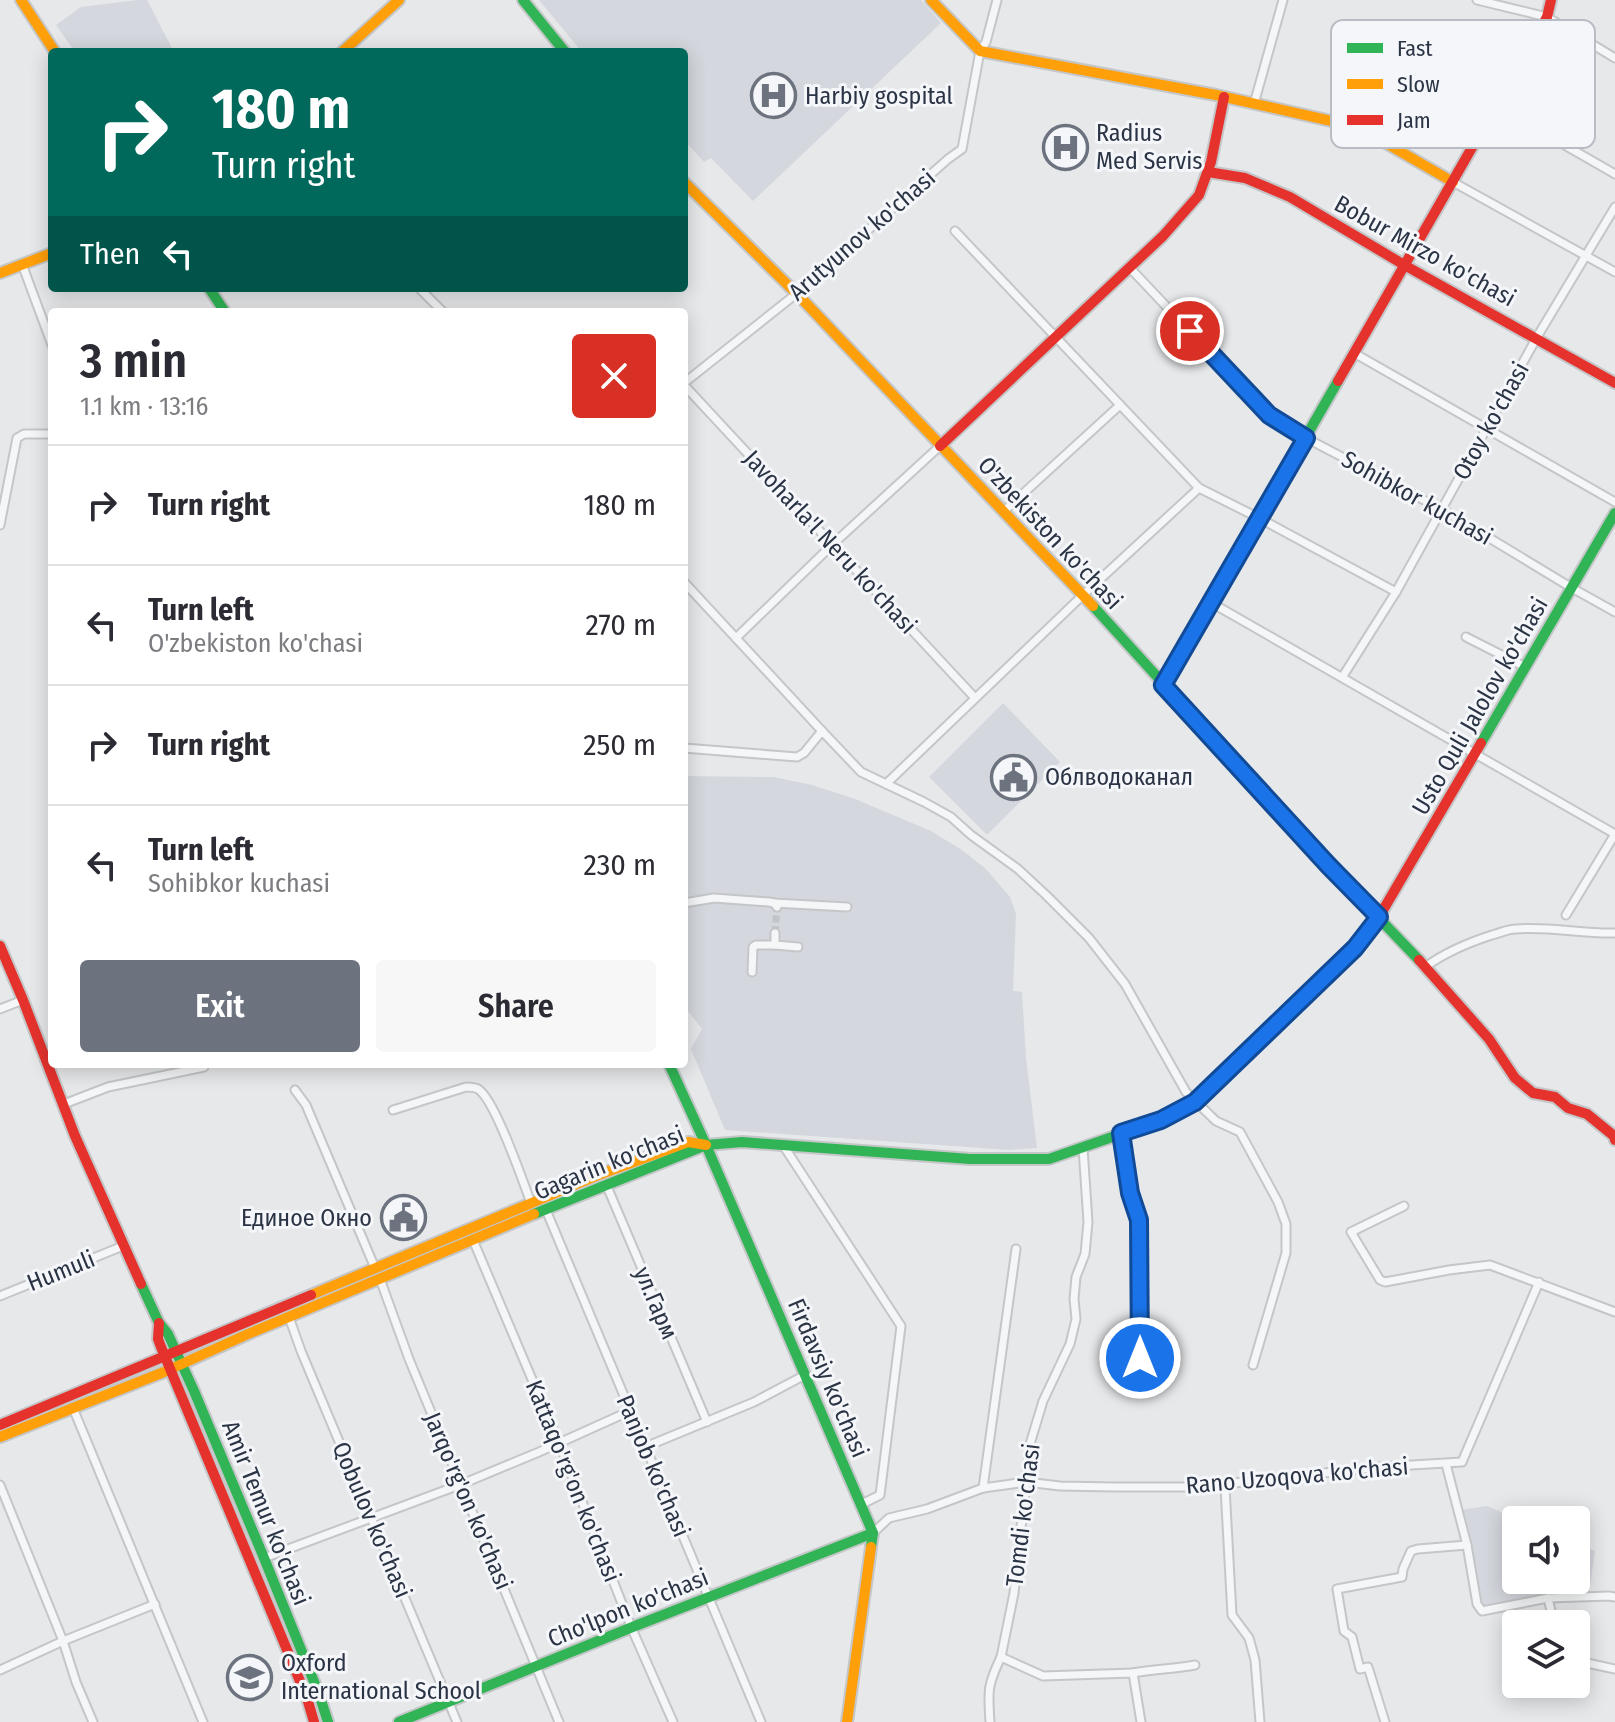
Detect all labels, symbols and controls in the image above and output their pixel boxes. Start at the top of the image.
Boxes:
legend [1331,20,1595,148]
text: Fast [1397,35,1433,62]
text: Slow [1397,71,1440,98]
hospital icon: Harbiy gospital [750,72,798,120]
text: 180 m [212,76,350,143]
icon: right [80,80,184,184]
place label: Harbiy gospital [805,82,953,110]
text: Jam [1397,107,1431,134]
place label: Radius Med Servis [1096,119,1203,175]
hospital icon: Radius Med Servis [1041,123,1089,171]
text: Turn right [212,144,355,188]
street label: Arutyunov ko'chasi [783,164,941,306]
street label: Bobur Mirzo ko'chasi [1330,190,1520,312]
icon: left [156,232,200,276]
text: Then [80,236,140,272]
pin [1156,297,1224,365]
icon: arrive [1168,309,1212,353]
text: 3 min [80,332,187,390]
button: close [572,334,656,418]
street label: Otoy ko'chasi [1447,357,1535,485]
text: 1.1 km · 13:16 [80,391,209,422]
street label: Javoharla'l Neru ko'chasi [738,445,922,639]
street label: Sohibkor kuchasi [1337,445,1497,551]
street label: O'zbekiston ko'chasi [972,451,1128,615]
icon: right [80,483,124,527]
text: Turn right [148,487,270,523]
text: 180 m [584,487,656,523]
text: Turn left [148,592,254,628]
street label: Usto Quli Jalolov ko'chasi [1406,592,1554,820]
icon: left [80,603,124,647]
text: 270 m [585,607,656,643]
text: O'zbekiston ko'chasi [148,628,363,659]
icon: right [80,723,124,767]
text: Turn right [148,727,270,763]
text: 250 m [583,727,656,763]
public building icon: Облводоканал [990,753,1038,801]
place label: Облводоканал [1045,763,1193,791]
text: Turn left [148,832,254,868]
icon: left [80,843,124,887]
text: 230 m [584,847,656,883]
text: Sohibkor kuchasi [148,868,330,899]
button: Exit [80,960,360,1052]
button: Share [376,960,656,1052]
street label: Gagarin ko'chasi [530,1120,688,1206]
public building icon: Единое Окно [379,1194,427,1242]
place label: Единое Окно [241,1204,372,1232]
street label: Humuli [23,1245,99,1297]
street label: ул.Гарм [628,1263,684,1343]
street label: Firdavsiy ko'chasi [782,1294,874,1462]
position arrow [1098,1316,1182,1400]
street label: Kattaqo'rg'on ko'chasi [520,1376,626,1586]
street label: Panjob ko'chasi [611,1391,695,1541]
street label: Jarqo'rg'on ko'chasi [418,1408,518,1594]
street label: Amir Temur ko'chasi [216,1417,316,1609]
street label: Qobulov ko'chasi [327,1438,417,1602]
street label: Tomdi ko'chasi [1000,1442,1046,1588]
street label: Rano Uzoqova ko'chasi [1185,1452,1409,1500]
map controls [1502,1506,1590,1698]
button: sound [1502,1506,1590,1594]
street label: Cho'lpon ko'chasi [544,1563,712,1653]
button: layers [1502,1610,1590,1698]
place label: Oxford International School [281,1649,481,1705]
school or university icon: Oxford International School [226,1653,274,1701]

